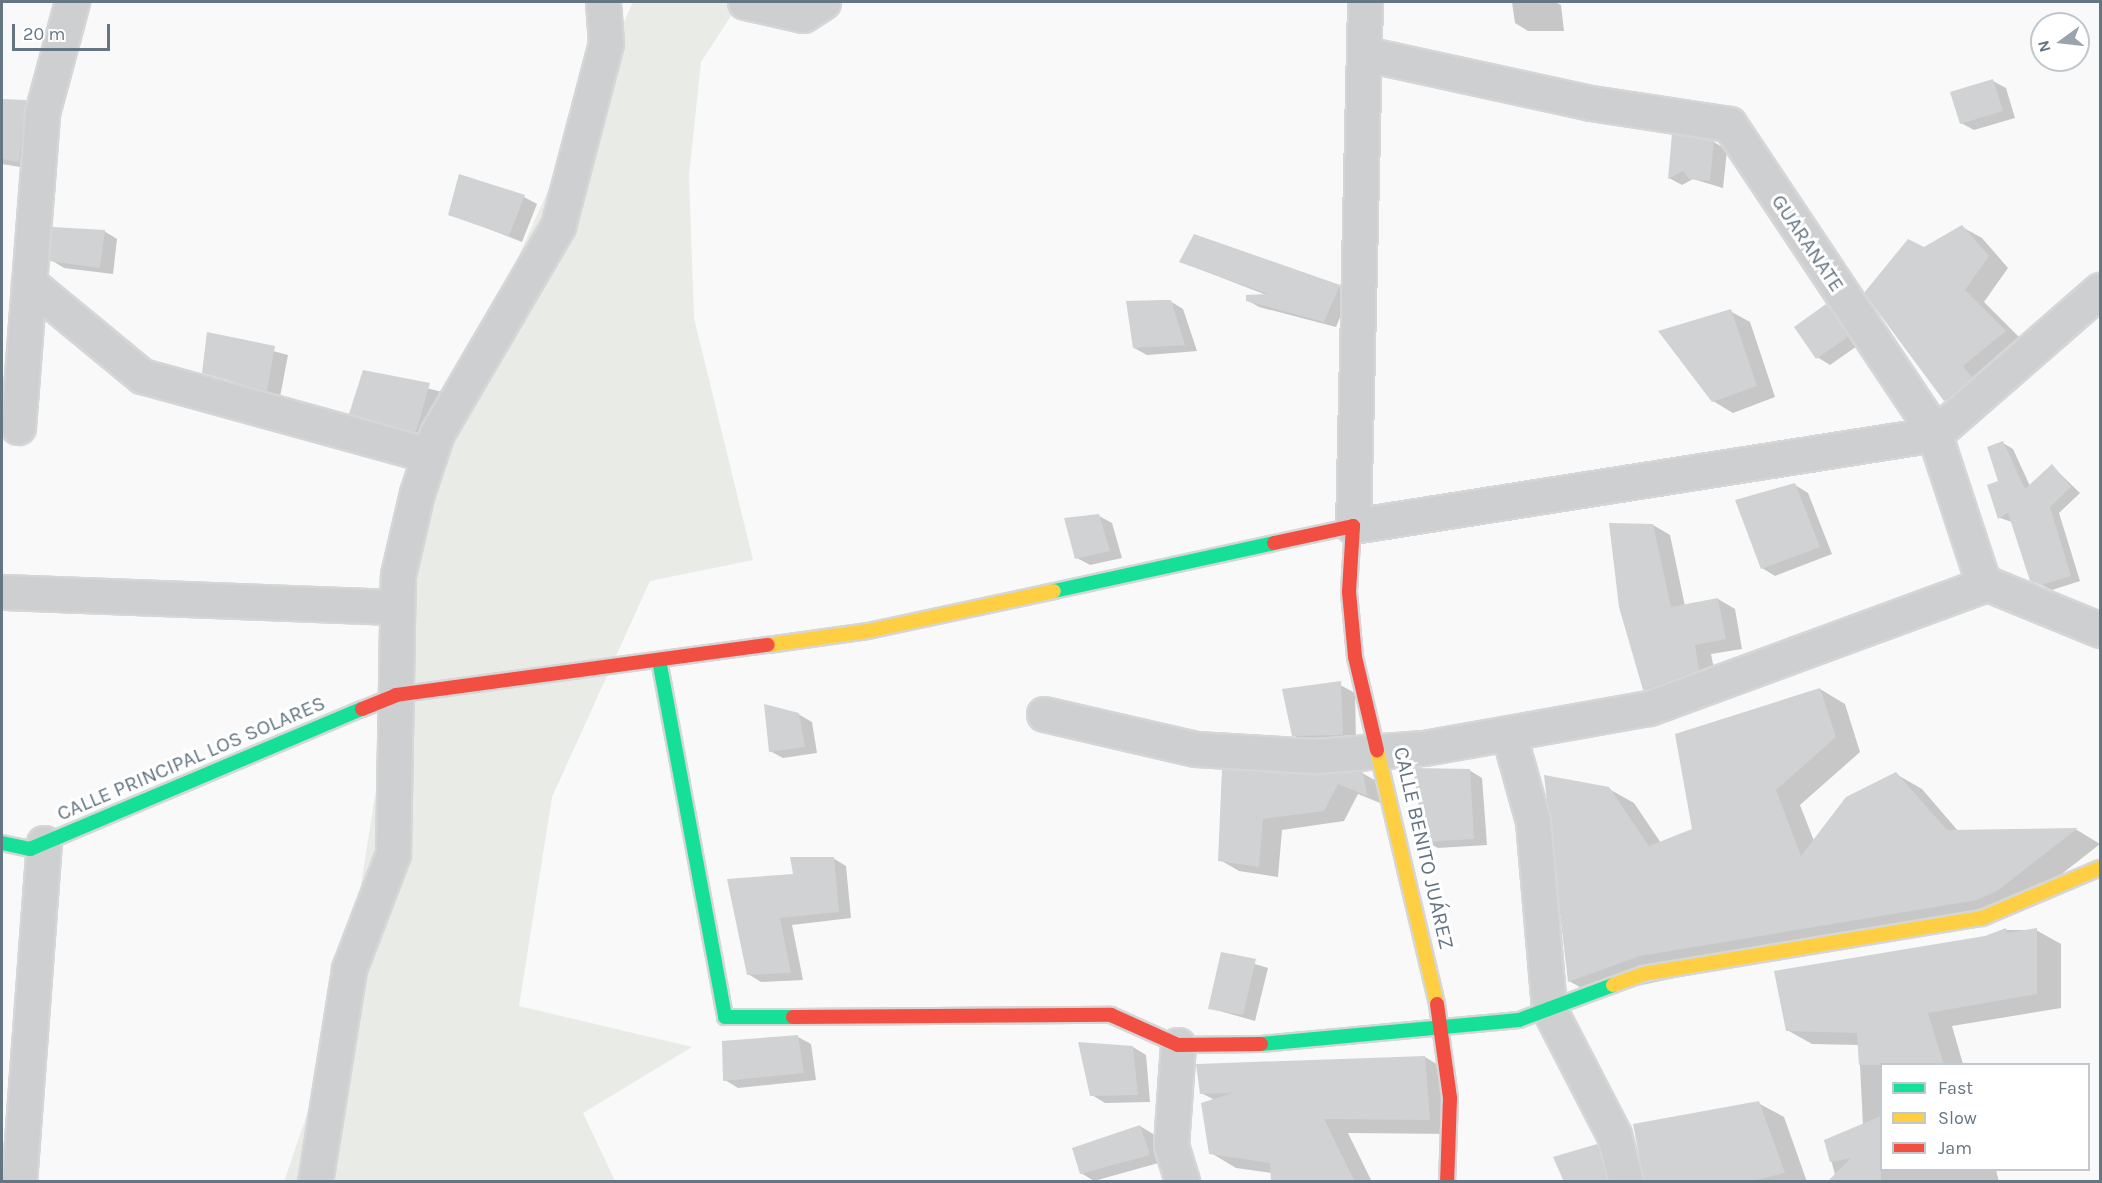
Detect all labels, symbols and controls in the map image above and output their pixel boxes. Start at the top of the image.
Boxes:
scale bar [15,12,112,50]
north arrow [2030,12,2090,72]
text: 20 m [23,23,65,45]
text: N [2033,38,2055,54]
street label: GUARANATE [1766,189,1850,297]
street label: CALLE PRINCIPAL LOS SOLARES [53,690,329,826]
street label: CALLE BENITO JUÁREZ [1388,744,1460,952]
legend [1880,1063,2090,1171]
text: Fast [1938,1077,1973,1099]
text: Slow [1938,1107,1977,1129]
text: Jam [1938,1137,1972,1159]

